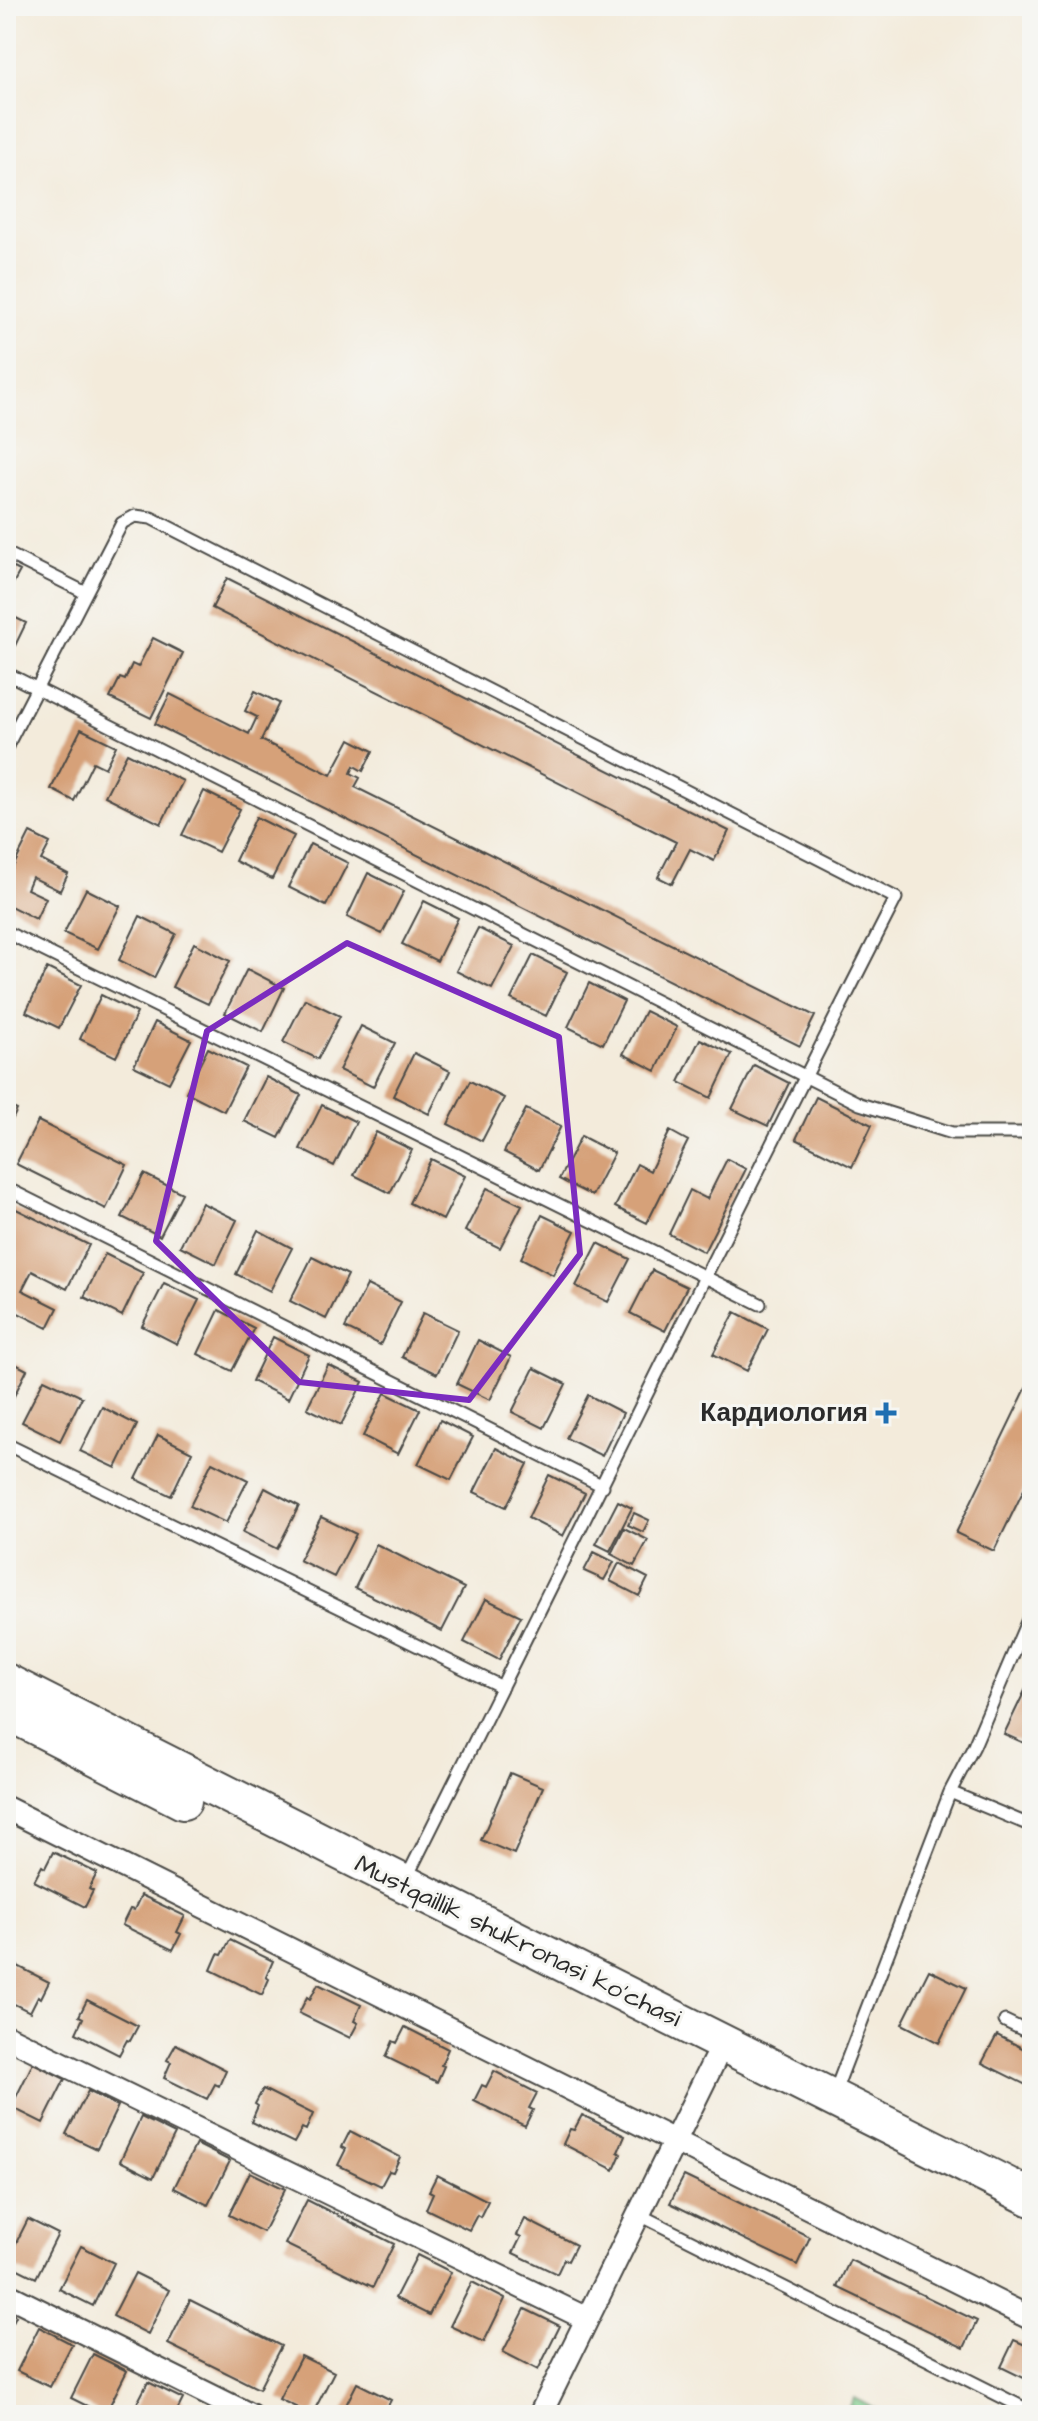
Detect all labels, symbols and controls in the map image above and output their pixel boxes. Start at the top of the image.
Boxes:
place label: Кардиология [700,1395,868,1431]
marker: Кардиология [875,1402,897,1424]
street label: Mustqaillik shukronasi ko'chasi [349,1846,687,2036]

